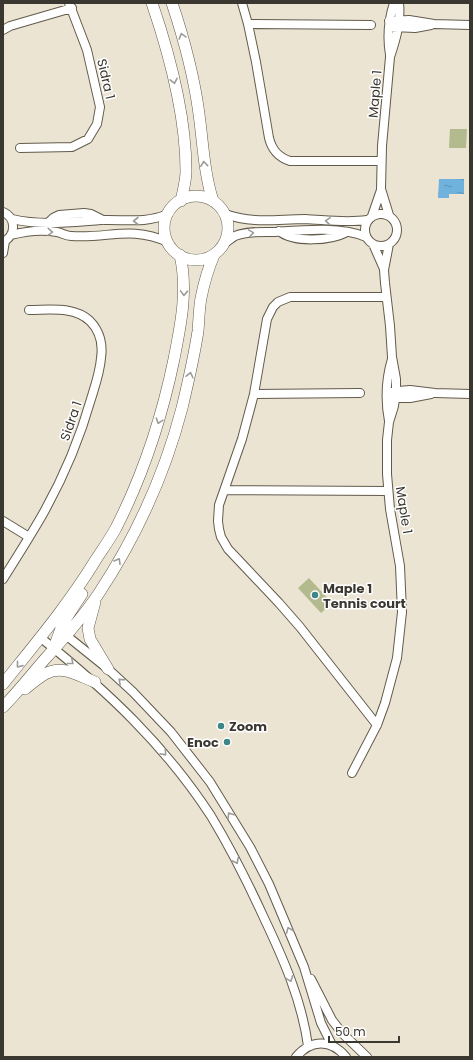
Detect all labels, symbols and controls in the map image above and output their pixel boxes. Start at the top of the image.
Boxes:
one-way arrow [178,32,187,39]
street label: Sidra 1 [92,57,120,101]
street label: Maple 1 [363,69,387,119]
one-way arrow [169,78,177,84]
one-way arrow [200,161,209,167]
one-way arrow [133,217,139,225]
one-way arrow [325,217,331,226]
one-way arrow [47,227,53,236]
one-way arrow [248,230,254,238]
one-way arrow [180,290,188,296]
one-way arrow [185,372,193,378]
street label: Sidra 1 [55,399,87,443]
one-way arrow [155,417,163,424]
street label: Maple 1 [391,485,417,535]
one-way arrow [114,558,121,565]
place label: Maple 1 Tennis court [323,579,406,613]
marker: Maple 1 Tennis court [310,590,320,600]
one-way arrow [67,658,74,665]
one-way arrow [16,661,23,668]
one-way arrow [118,678,125,685]
place label: Zoom [229,717,267,736]
marker: Zoom [216,721,226,731]
place label: Enoc [187,733,219,752]
marker: Enoc [222,737,232,747]
one-way arrow [159,748,167,756]
one-way arrow [228,812,235,819]
one-way arrow [231,857,239,864]
one-way arrow [285,927,293,934]
one-way arrow [285,976,293,983]
scale bar [329,1018,399,1044]
text: 50 m [335,1023,366,1040]

